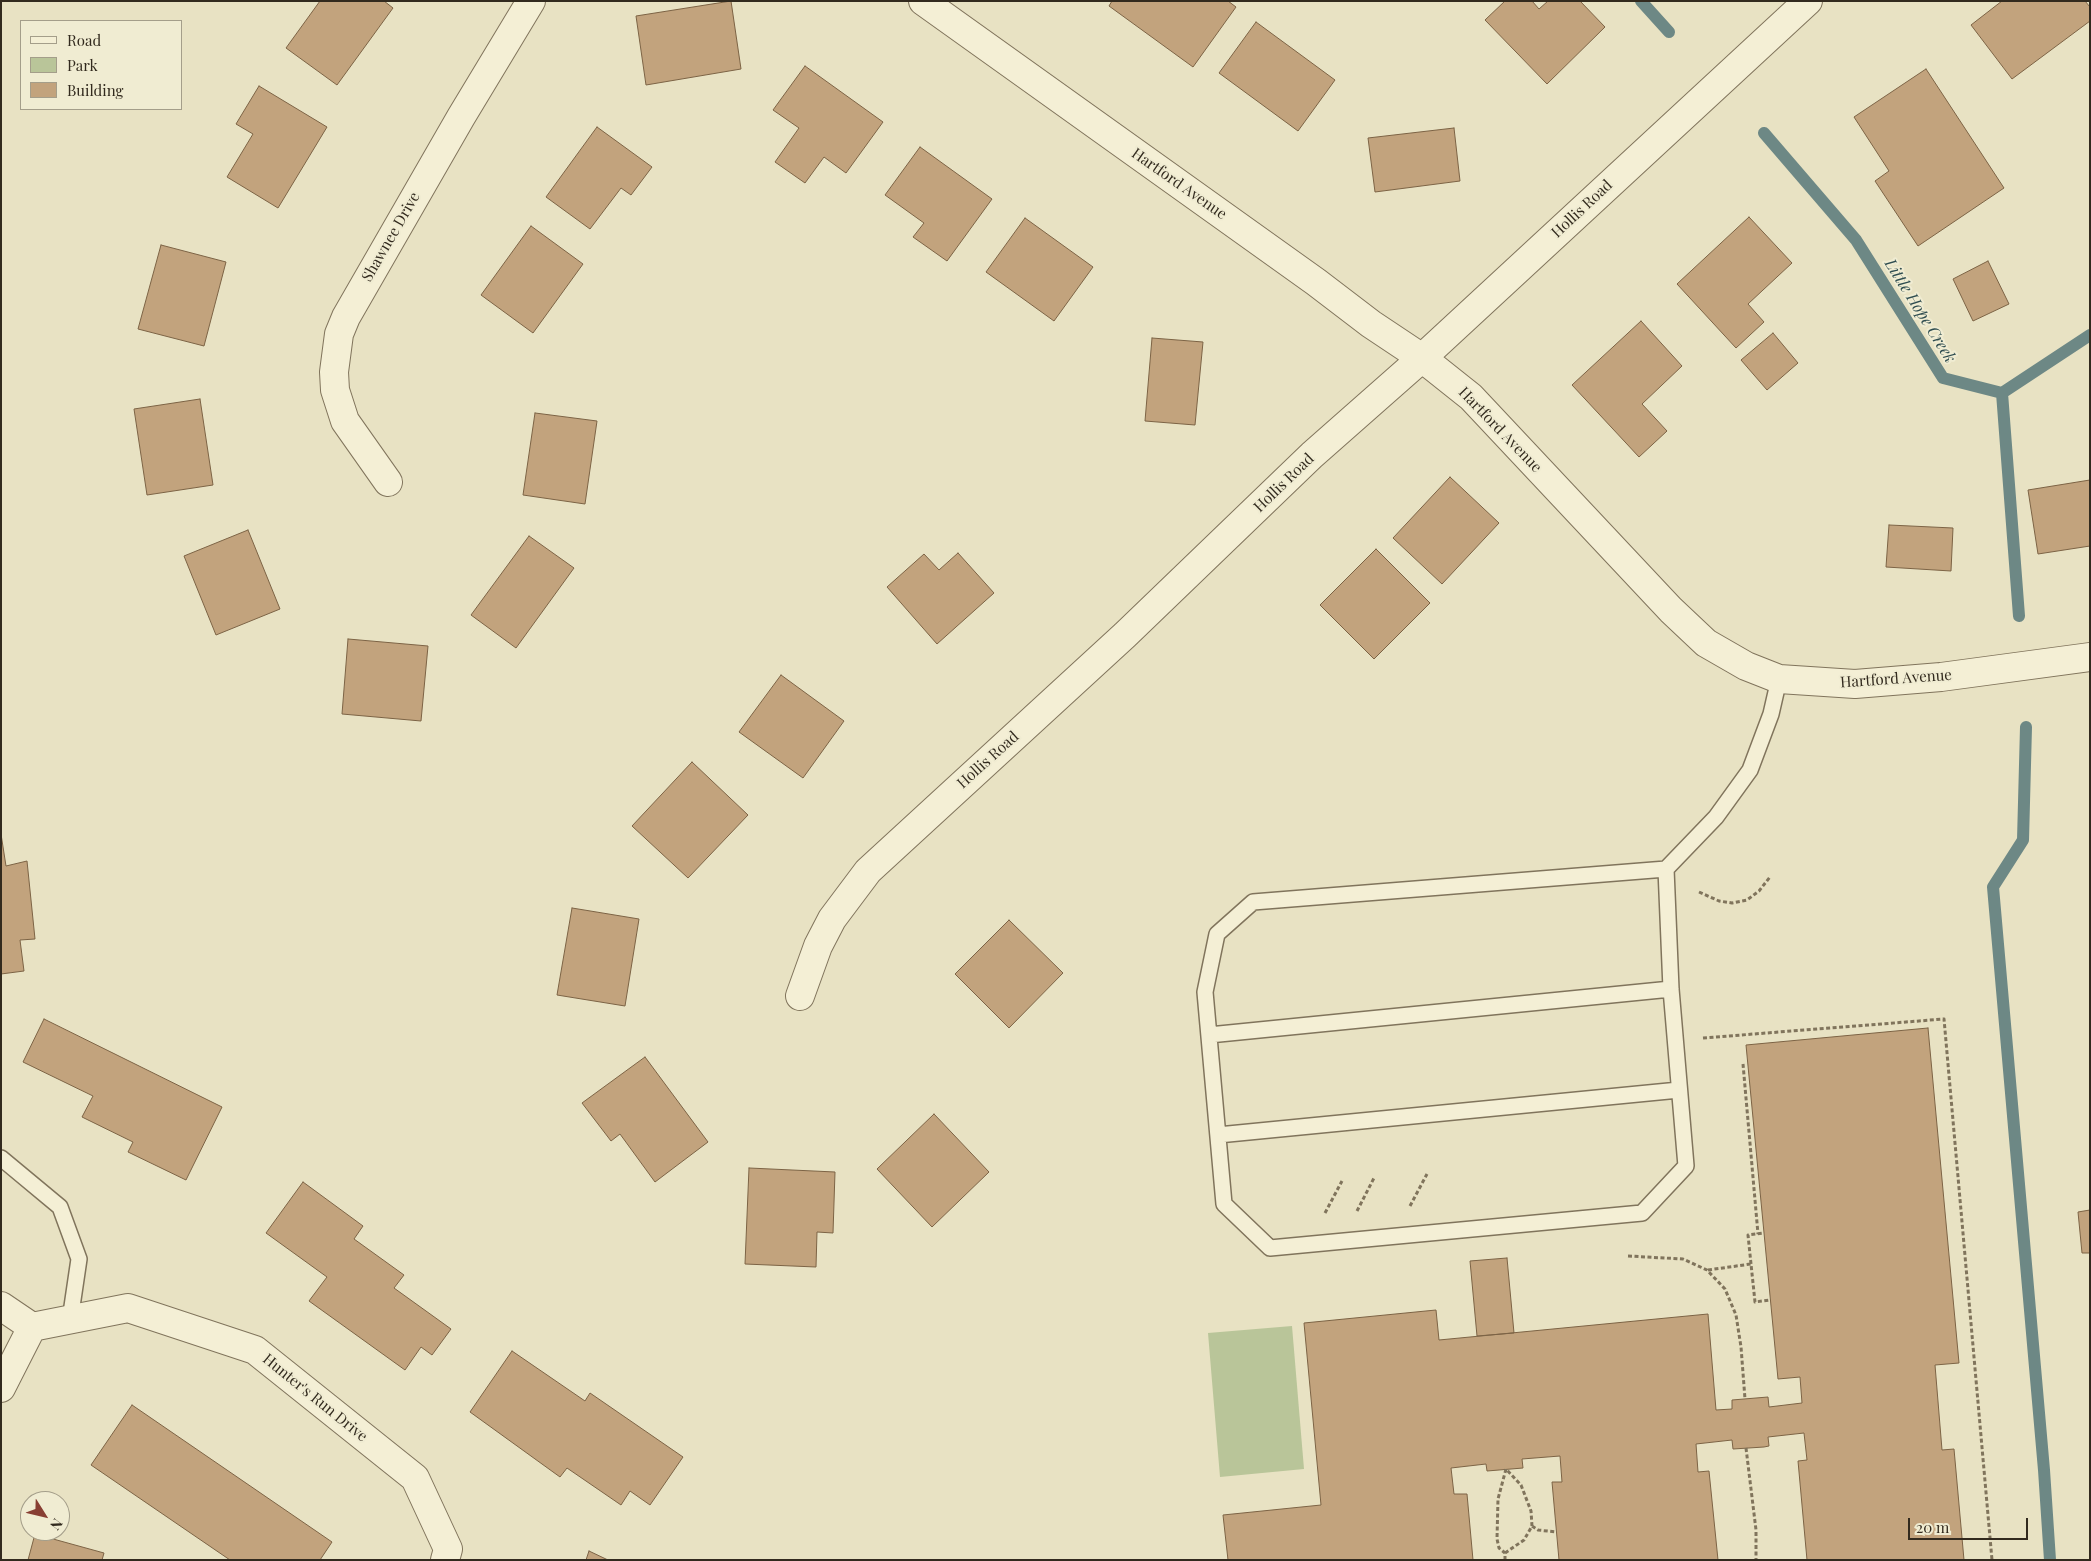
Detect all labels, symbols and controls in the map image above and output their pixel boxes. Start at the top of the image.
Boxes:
legend [20,20,182,110]
text: Road [67,30,101,50]
text: Park [67,55,98,75]
text: Building [67,80,123,100]
street label: Hartford Avenue [1128,145,1230,223]
street label: Hollis Road [1548,176,1616,242]
street label: Shawnee Drive [358,189,424,285]
water label: Little Hope Creek [1880,256,1960,366]
street label: Hartford Avenue [1455,383,1545,477]
street label: Hollis Road [1250,450,1318,516]
street label: Hartford Avenue [1840,666,1952,692]
street label: Hollis Road [953,728,1023,792]
street label: Hunter's Run Drive [259,1350,371,1446]
north arrow [20,1491,70,1541]
scale bar [1911,1508,2031,1540]
text: N [46,1515,67,1534]
text: 20 m [1916,1517,1949,1537]

